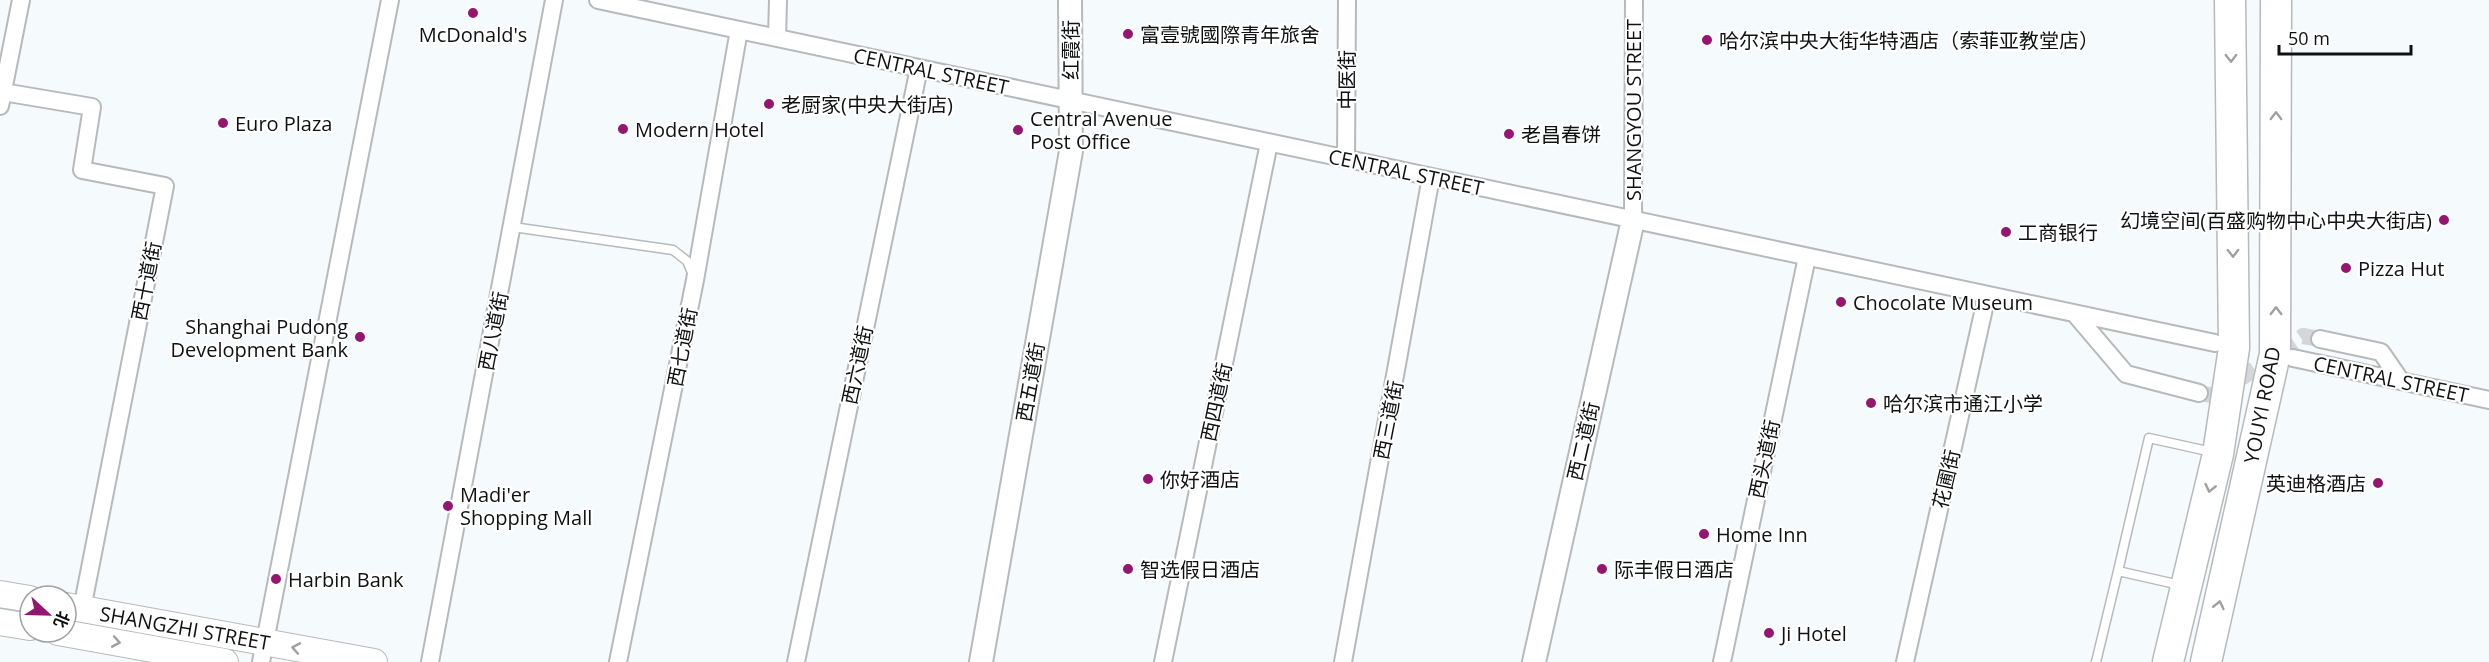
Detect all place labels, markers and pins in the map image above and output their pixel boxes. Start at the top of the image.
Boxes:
marker: McDonald's [466,6,480,20]
place label: McDonald's [419,21,527,48]
place label: 富壹號國際青年旅舍 [1140,21,1320,48]
marker: 富壹號國際青年旅舍 [1121,27,1135,41]
place label: 哈尔滨中央大街华特酒店（索菲亚教堂店） [1719,27,2099,54]
marker: 哈尔滨中央大街华特酒店（索菲亚教堂店） [1700,33,1714,47]
place label: 老厨家(中央大街店) [781,91,953,118]
marker: 老厨家(中央大街店) [762,97,776,111]
place label: Central Avenue Post Office [1030,105,1172,155]
place label: Euro Plaza [235,110,332,137]
marker: Euro Plaza [216,116,230,130]
place label: Modern Hotel [635,116,764,143]
place label: 老昌春饼 [1521,121,1601,148]
marker: Modern Hotel [616,122,630,136]
marker: Central Avenue Post Office [1011,123,1025,137]
marker: 老昌春饼 [1502,127,1516,141]
place label: 幻境空间(百盛购物中心中央大街店) [2120,207,2432,234]
marker: 幻境空间(百盛购物中心中央大街店) [2437,213,2451,227]
place label: 工商银行 [2018,219,2098,246]
marker: 工商银行 [1999,225,2013,239]
place label: Pizza Hut [2358,255,2444,282]
marker: Pizza Hut [2339,261,2353,275]
place label: Chocolate Museum [1853,289,2033,316]
marker: Chocolate Museum [1834,295,1848,309]
place label: Shanghai Pudong Development Bank [171,313,348,363]
marker: Shanghai Pudong Development Bank [353,330,367,344]
place label: 哈尔滨市通江小学 [1883,390,2043,417]
marker: 哈尔滨市通江小学 [1864,396,1878,410]
place label: 你好酒店 [1160,466,1240,493]
place label: 英迪格酒店 [2266,470,2366,497]
marker: 你好酒店 [1141,472,1155,486]
marker: 英迪格酒店 [2371,476,2385,490]
place label: Madi'er Shopping Mall [460,481,592,531]
marker: Madi'er Shopping Mall [441,499,455,513]
place label: Home Inn [1716,521,1808,548]
marker: Home Inn [1697,527,1711,541]
place label: 智选假日酒店 [1140,556,1260,583]
place label: 际丰假日酒店 [1614,556,1734,583]
marker: 智选假日酒店 [1121,562,1135,576]
marker: 际丰假日酒店 [1595,562,1609,576]
place label: Harbin Bank [288,566,404,593]
marker: Harbin Bank [269,572,283,586]
place label: Ji Hotel [1779,620,1847,647]
marker: Ji Hotel [1762,626,1776,640]

